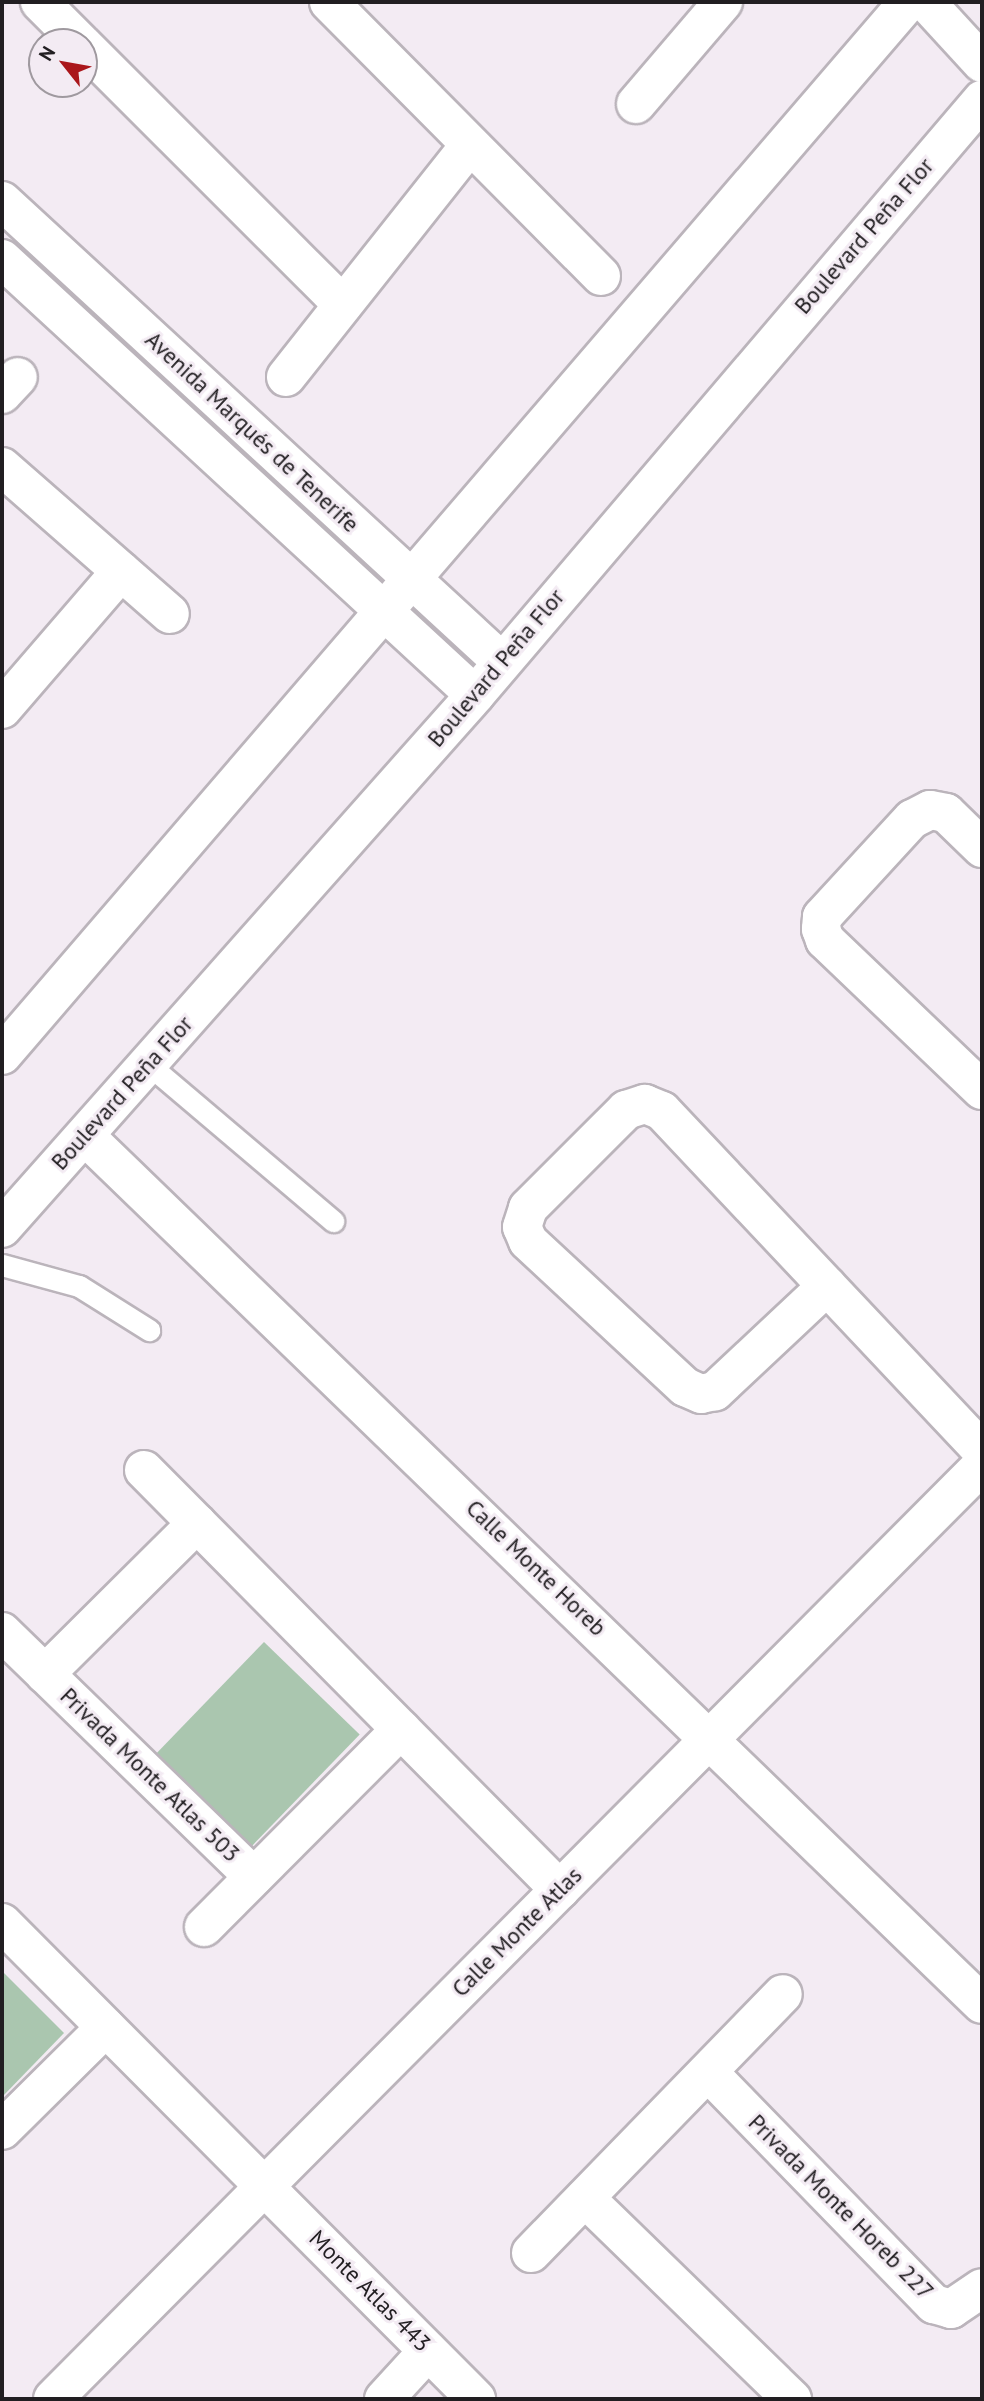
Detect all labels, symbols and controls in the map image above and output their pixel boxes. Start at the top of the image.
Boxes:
north arrow [28,28,98,98]
text: N [33,42,60,65]
street label: Boulevard Peña Flor [789,152,939,320]
street label: Avenida Marqués de Tenerife [139,326,365,538]
street label: Boulevard Peña Flor [422,583,570,753]
street label: Boulevard Peña Flor [46,1010,198,1176]
street label: Calle Monte Horeb [460,1494,612,1642]
street label: Privada Monte Atlas 503 [54,1682,246,1868]
street label: Calle Monte Atlas [446,1861,588,2003]
street label: Privada Monte Horeb 227 [743,2109,939,2305]
street label: Monte Atlas 443 [303,2224,437,2358]

